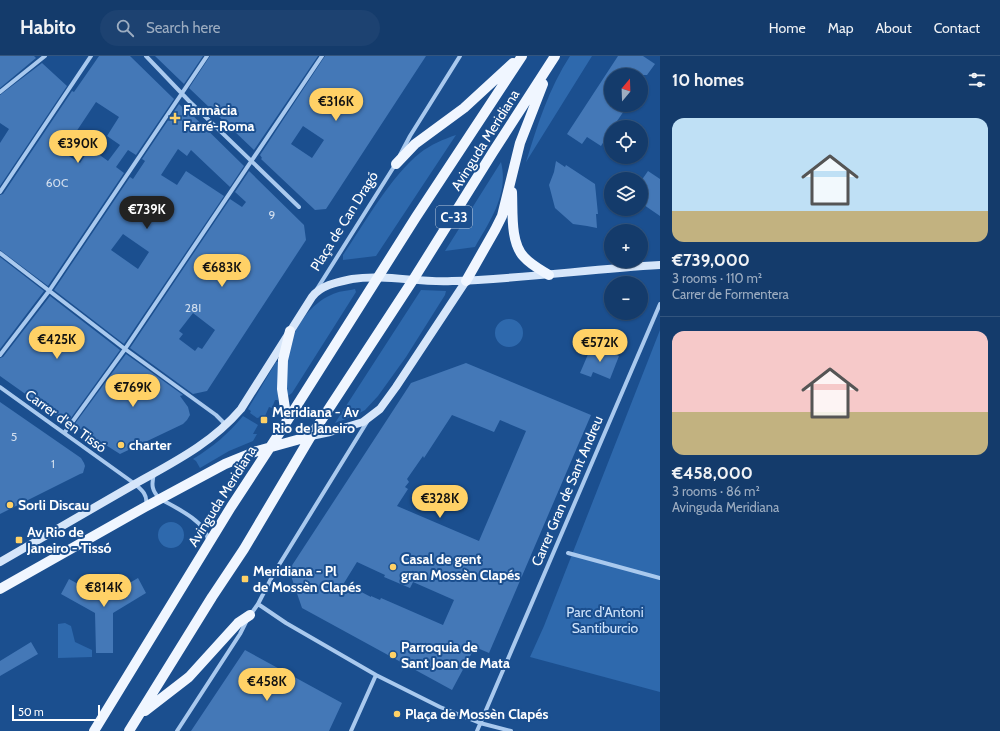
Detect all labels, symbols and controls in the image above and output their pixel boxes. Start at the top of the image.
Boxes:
search box [100,10,380,46]
text: Habito [20,16,76,39]
icon: search [114,17,136,39]
text: Search here [146,19,220,37]
text: Home [769,19,806,37]
text: Map [828,19,853,37]
text: About [875,19,912,37]
text: Contact [934,19,980,37]
north arrow [604,68,648,112]
map controls [604,68,648,320]
icon: filters [966,69,988,91]
text: 10 homes [672,70,744,90]
street label: Avinguda Meridiana [447,86,523,194]
pin: €316K [308,88,364,122]
text: €316K [318,93,354,109]
place label: Farmàcia Farré-Roma [183,101,255,135]
marker: Farmàcia Farré-Roma [170,113,180,123]
button: locate [604,120,648,164]
pin: €390K [50,130,106,164]
text: €390K [58,135,98,151]
icon: home [794,144,866,216]
street label: Plaça de Can Dragó [306,167,382,274]
button: layers [604,172,648,216]
house number: 60C [46,175,68,190]
pin: €739K [119,196,175,230]
text: €739K [128,201,166,217]
road number: C-33 [436,206,472,228]
house number: 9 [269,207,276,222]
button: + [604,224,648,268]
text: €739,000 [672,250,750,270]
pin: €683K [194,254,250,288]
text: €683K [203,259,241,275]
text: 3 rooms · 110 m² [672,270,762,286]
button: − [604,276,648,320]
text: Carrer de Formentera [672,286,789,302]
house number: 28I [185,300,201,315]
pin: €425K [29,326,85,360]
pin: €572K [572,329,628,363]
text: €425K [38,331,76,347]
text: €572K [582,334,618,350]
icon: home [794,357,866,429]
pin: €769K [105,374,161,408]
text: €769K [114,379,152,395]
street label: Carrer d'en Tissó [22,385,111,457]
place label: Meridiana - Av Rio de Janeiro [272,403,359,437]
street label: Carrer Gran de Sant Andreu [527,413,607,569]
marker: Meridiana - Av Rio de Janeiro [259,415,269,425]
house number: 5 [11,429,17,444]
place label: charter [129,436,172,454]
marker: charter [116,440,126,450]
street label: Avinguda Meridiana [184,442,260,550]
house number: 1 [51,456,55,471]
text: €458,000 [672,463,753,483]
text: 3 rooms · 86 m² [672,483,760,499]
pin: €328K [412,485,468,519]
text: €328K [421,490,459,506]
place label: Sorli Discau [18,496,89,514]
text: Avinguda Meridiana [672,499,779,515]
marker: Sorli Discau [5,500,15,510]
place label: Av Rio de Janeiro - Tissó [26,523,112,557]
marker: Av Rio de Janeiro - Tissó [14,535,24,545]
place label: Casal de gent gran Mossèn Clapés [401,550,520,584]
place label: Meridiana - Pl de Mossèn Clapés [253,562,361,596]
marker: Casal de gent gran Mossèn Clapés [388,562,398,572]
pin: €814K [76,574,132,608]
marker: Meridiana - Pl de Mossèn Clapés [240,574,250,584]
text: €814K [85,579,123,595]
park label: Parc d'Antoni Santiburcio [566,603,644,637]
place label: Parroquia de Sant Joan de Mata [401,638,510,672]
marker: Parroquia de Sant Joan de Mata [388,650,398,660]
pin: €458K [239,668,295,702]
text: €458K [247,673,287,689]
scale bar [12,703,100,722]
text: 50 m [18,705,44,719]
place label: Plaça de Mossèn Clapés [405,705,549,723]
marker: Plaça de Mossèn Clapés [392,709,402,719]

